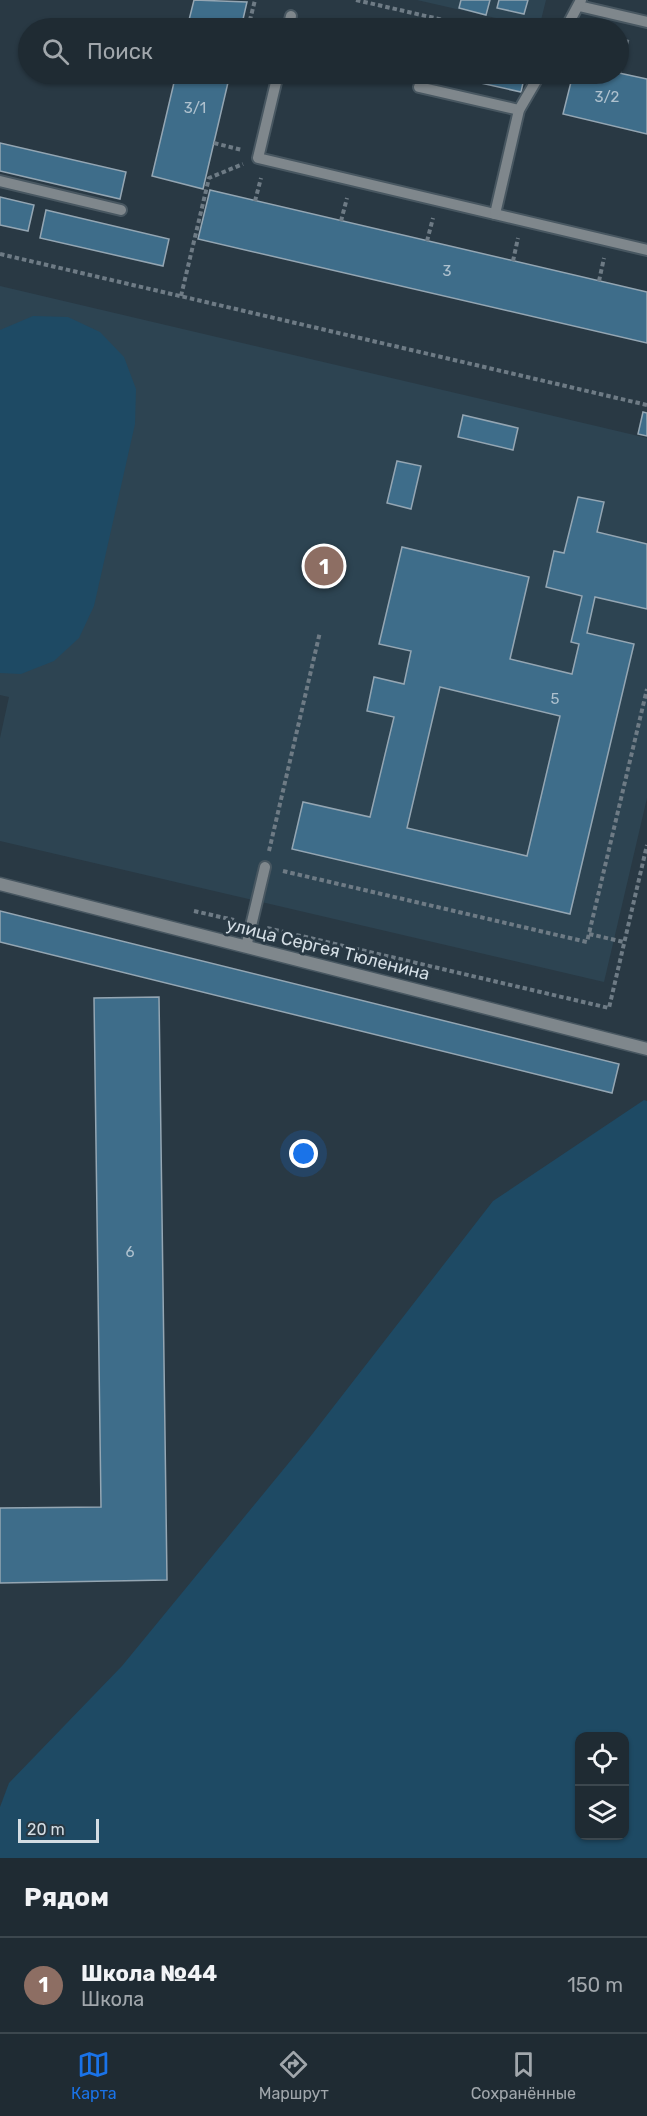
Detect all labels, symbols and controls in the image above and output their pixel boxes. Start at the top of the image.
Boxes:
search box [18,18,629,84]
icon: search [39,35,72,68]
text: Поиск [87,38,153,65]
house number: 3/2 [595,88,620,106]
house number: 3/1 [184,99,206,117]
house number: 3 [442,262,452,280]
pin: 1 [304,544,344,588]
house number: 5 [551,690,560,708]
street label: улица Сергея Тюленина [224,913,432,985]
your location [289,1139,318,1168]
house number: 6 [125,1243,135,1261]
map controls [575,1732,629,1840]
button: locate [575,1732,629,1786]
button: layers [575,1786,629,1840]
scale bar [18,1816,99,1844]
text: 20 m [27,1820,65,1839]
text: Рядом [24,1882,109,1913]
text: Школа №44 [81,1960,217,1987]
text: 1 [39,1973,48,1997]
text: 150 m [567,1973,623,1997]
text: Школа [81,1987,144,2011]
tab: Карта [71,2048,117,2103]
tab: Маршрут [259,2048,329,2103]
tab: Сохранённые [471,2048,576,2103]

